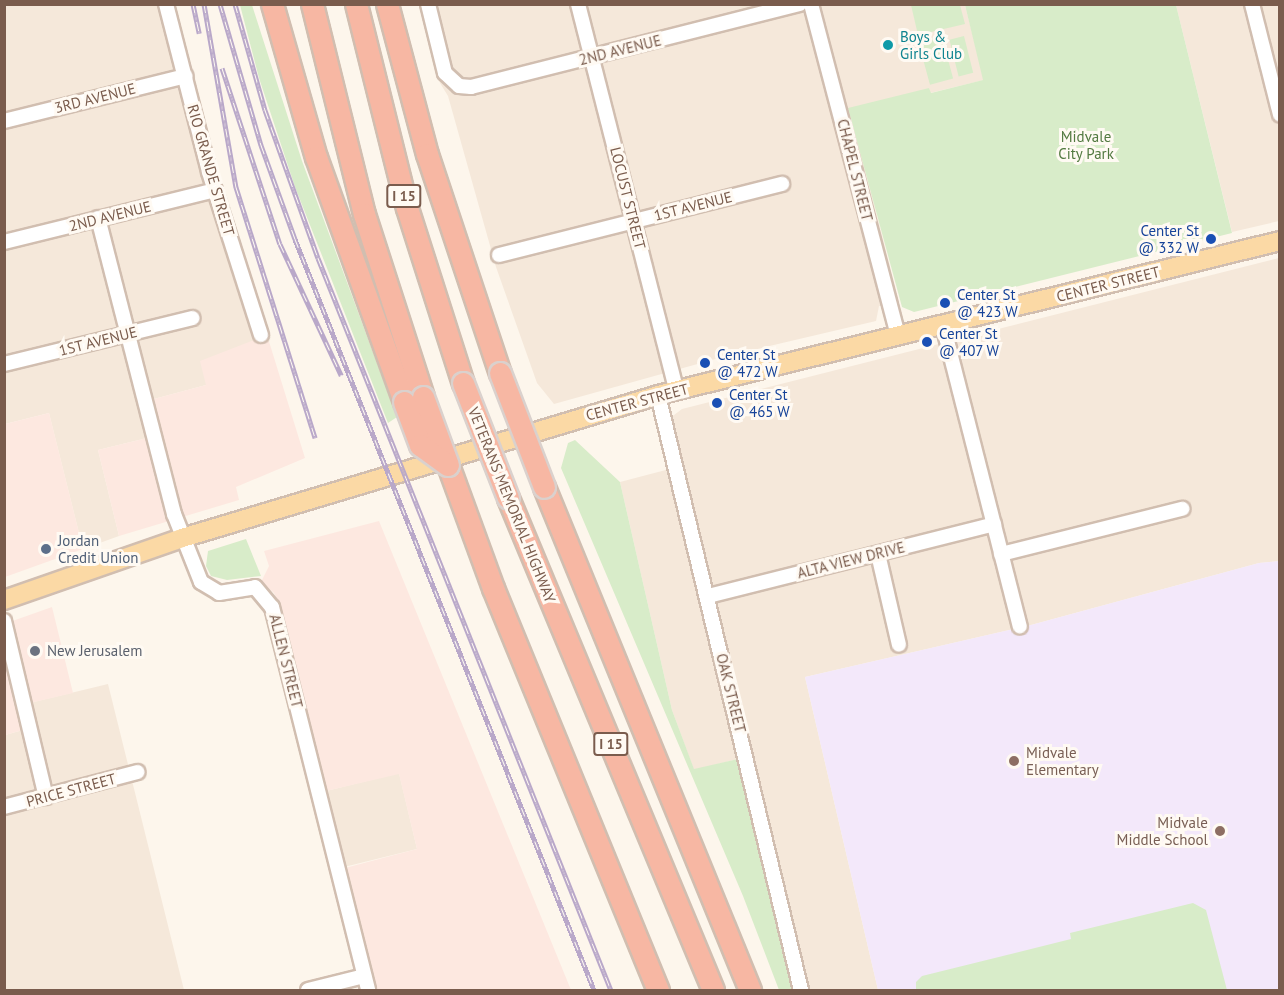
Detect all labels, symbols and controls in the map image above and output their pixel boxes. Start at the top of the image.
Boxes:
place label: Boys & Girls Club [900,27,962,62]
street label: 2ND AVENUE [577,31,663,69]
marker: Boys & Girls Club [881,38,895,52]
street label: 3RD AVENUE [52,79,138,117]
street label: RIO GRANDE STREET [184,102,238,238]
street label: CHAPEL STREET [834,117,876,223]
park label: Midvale City Park [1058,127,1114,162]
street label: LOCUST STREET [607,145,649,251]
road number: I 15 [386,185,422,207]
street label: 1ST AVENUE [652,187,734,225]
street label: 2ND AVENUE [67,197,153,235]
place label: Center St @ 332 W [1138,221,1199,256]
marker: Center St @ 332 W [1204,232,1218,246]
street label: CENTER STREET [1055,262,1161,306]
place label: Center St @ 423 W [957,285,1018,320]
marker: Center St @ 423 W [938,296,952,310]
street label: 1ST AVENUE [57,322,139,360]
place label: Center St @ 407 W [939,324,1000,359]
marker: Center St @ 407 W [920,335,934,349]
place label: Center St @ 472 W [717,345,778,380]
marker: Center St @ 472 W [698,356,712,370]
street label: CENTER STREET [584,380,690,424]
place label: Center St @ 465 W [729,385,790,420]
marker: Center St @ 465 W [710,396,724,410]
street label: VETERANS MEMORIAL HIGHWAY [464,404,560,606]
place label: Jordan Credit Union [58,531,138,566]
street label: ALTA VIEW DRIVE [795,538,907,582]
marker: Jordan Credit Union [39,542,53,556]
street label: ALLEN STREET [266,612,306,710]
place label: New Jerusalem [47,642,143,660]
marker: New Jerusalem [28,644,42,658]
street label: OAK STREET [712,651,750,735]
road number: I 15 [593,733,629,755]
place label: Midvale Elementary [1026,743,1099,778]
marker: Midvale Elementary [1007,754,1021,768]
street label: PRICE STREET [24,769,118,811]
place label: Midvale Middle School [1117,813,1208,848]
marker: Midvale Middle School [1213,824,1227,838]

